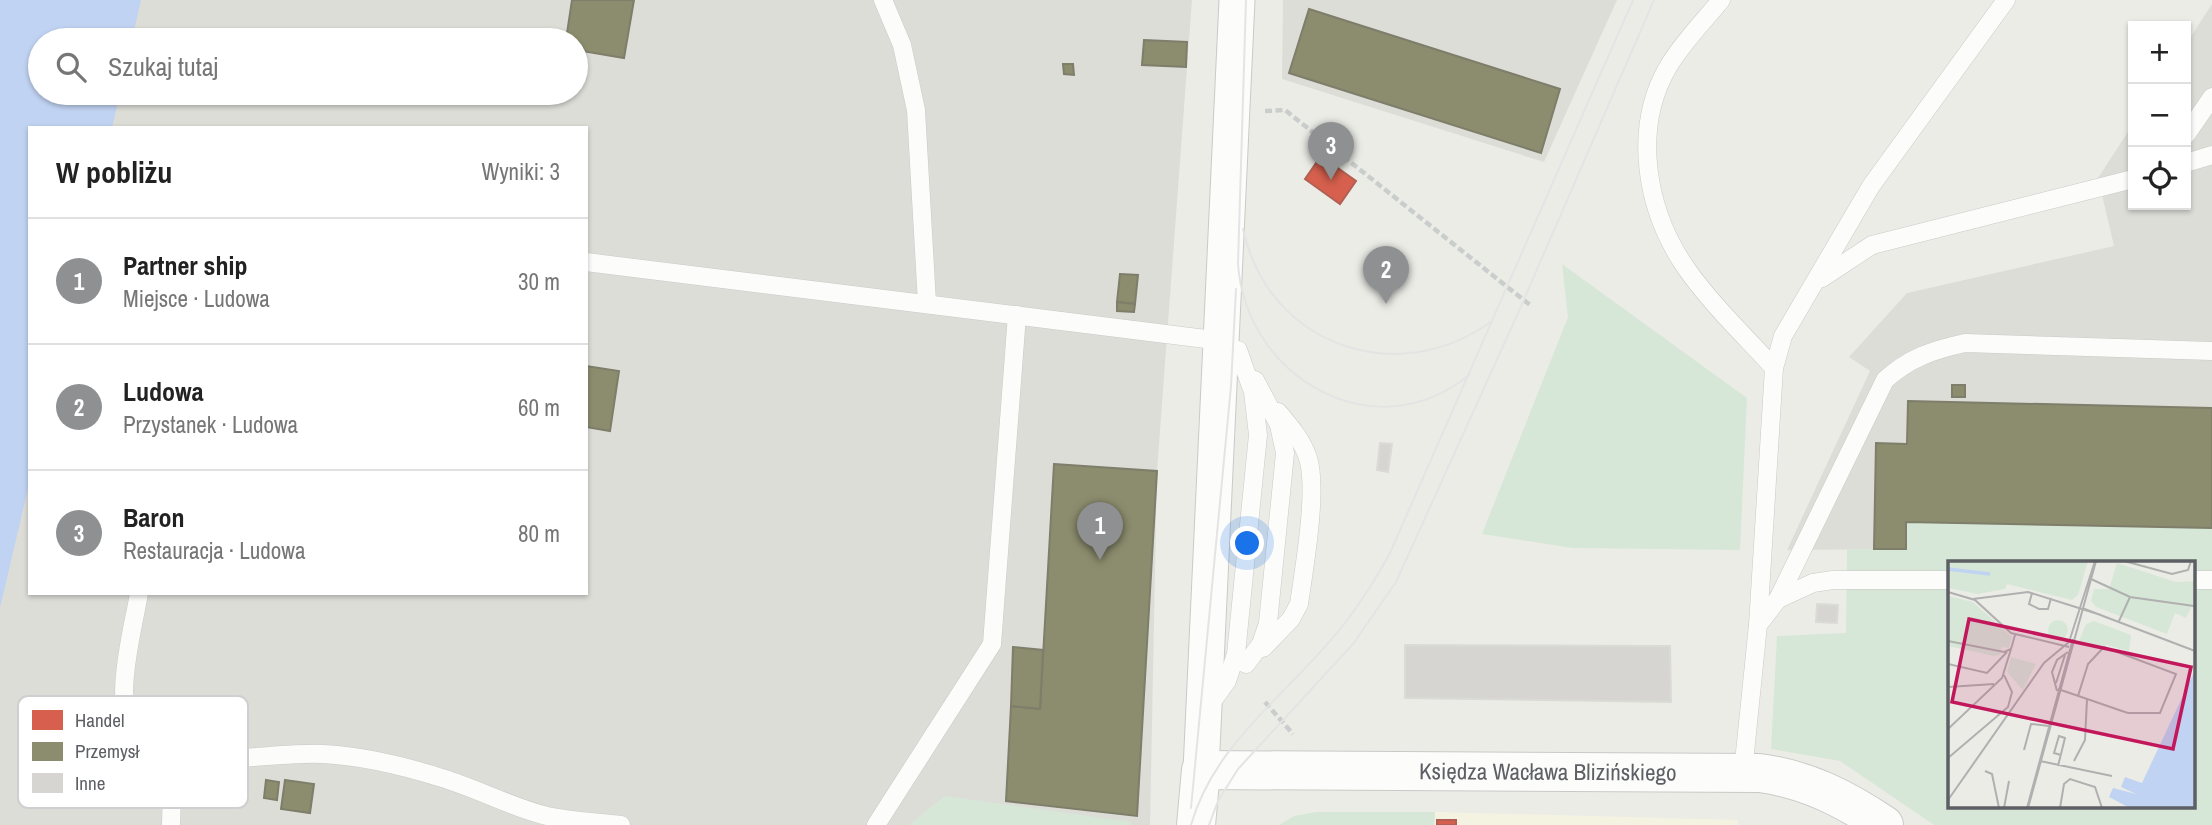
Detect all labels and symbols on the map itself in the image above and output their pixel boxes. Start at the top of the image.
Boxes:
pin: 3 [1308,122,1354,180]
pin: 2 [1363,246,1409,304]
pin: 1 [1077,502,1123,560]
your location [1230,526,1264,560]
inset map [1948,561,2194,808]
legend [18,696,248,808]
text: Handel [75,707,124,733]
text: Przemysł [75,738,141,764]
street label: Księdza Wacława Blizińskiego [1419,755,1677,788]
text: Inne [75,770,105,796]

